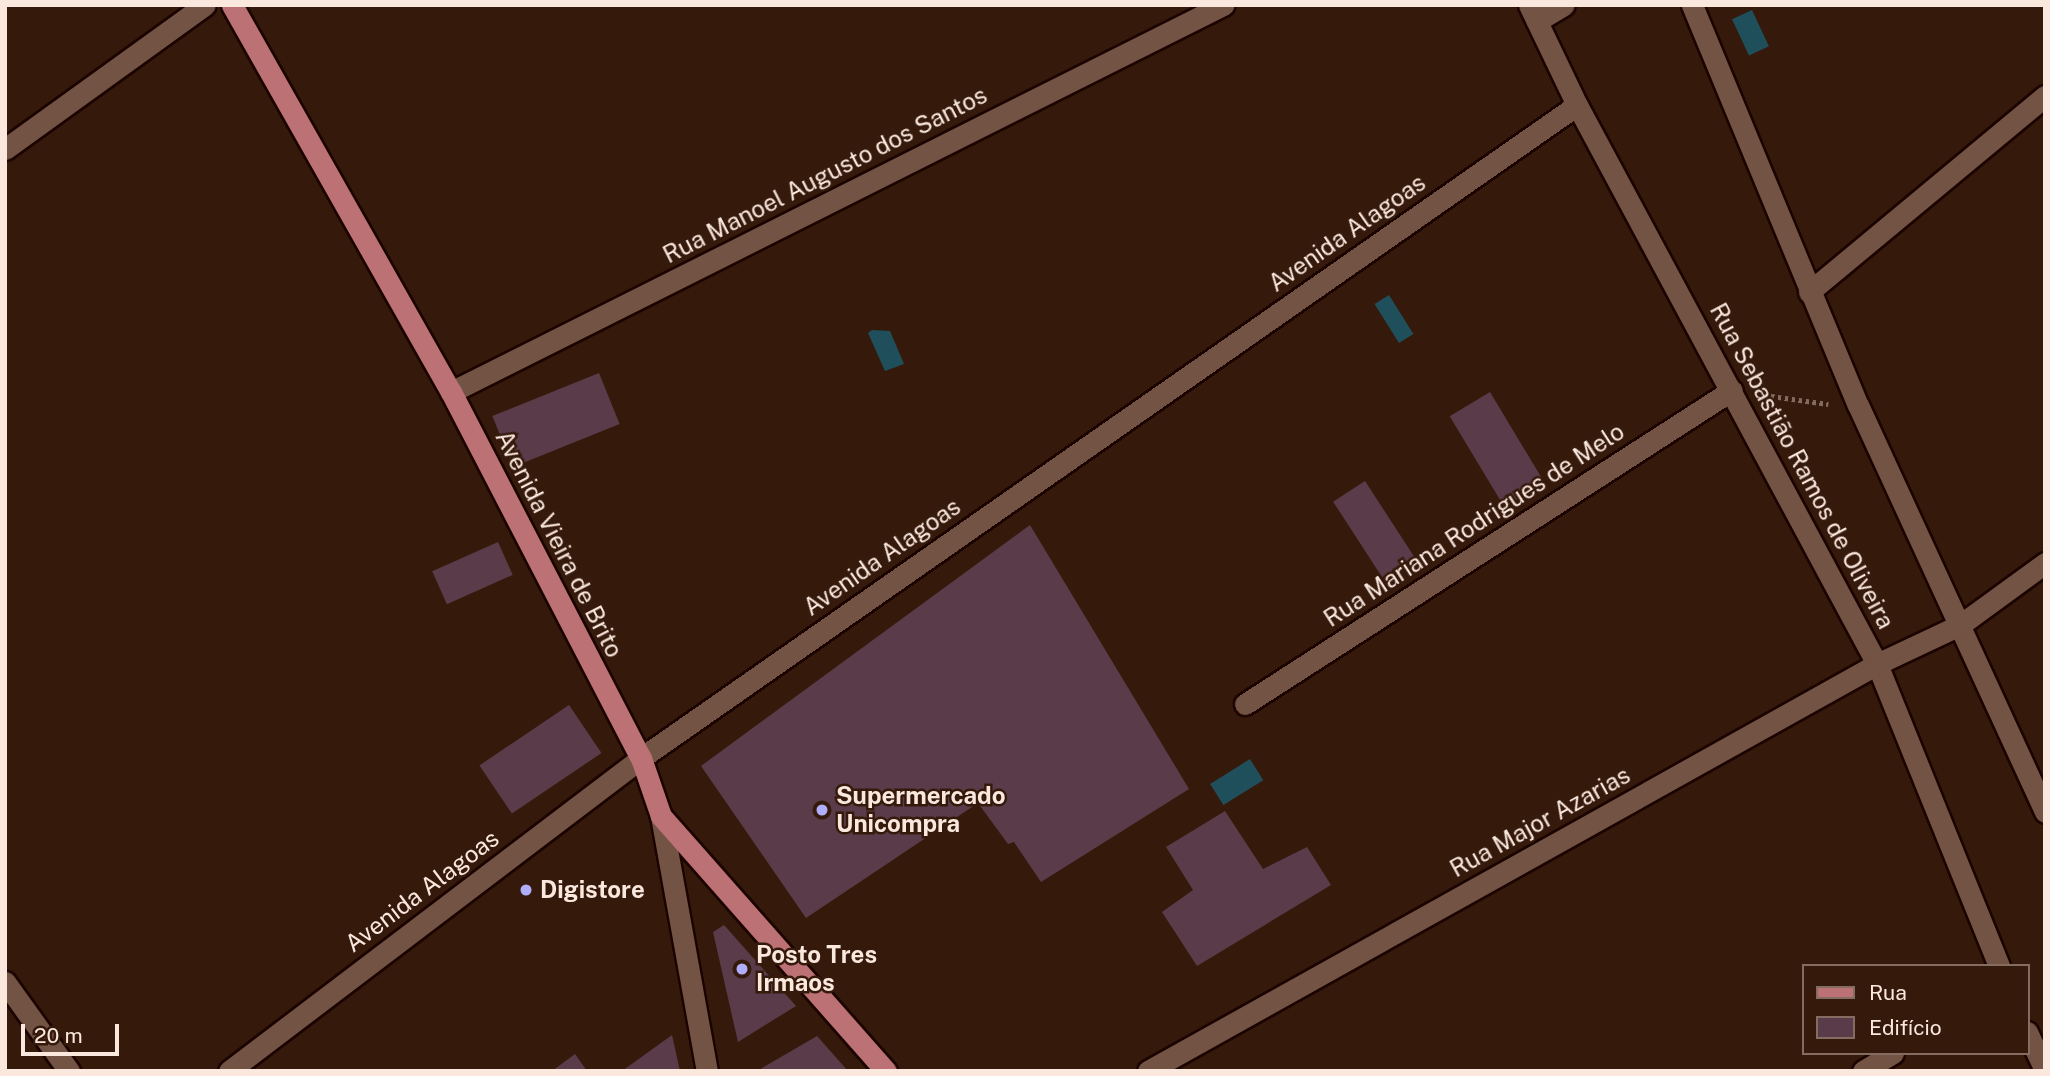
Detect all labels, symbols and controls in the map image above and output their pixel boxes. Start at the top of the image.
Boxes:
street label: Rua Manoel Augusto dos Santos [658,80,992,270]
street label: Avenida Alagoas [1263,168,1431,298]
street label: Rua Sebastião Ramos de Oliveira [1704,298,1900,634]
street label: Rua Mariana Rodrigues de Melo [1318,417,1630,633]
street label: Avenida Vieira de Brito [489,425,629,663]
street label: Avenida Alagoas [798,492,966,622]
street label: Rua Major Azarias [1445,761,1635,883]
place label: Supermercado Unicompra [836,782,1006,838]
marker: Supermercado Unicompra [814,802,830,818]
street label: Avenida Alagoas [339,824,505,958]
place label: Digistore [540,876,645,904]
marker: Digistore [518,882,534,898]
place label: Posto Tres Irmaos [756,941,877,997]
marker: Posto Tres Irmaos [734,961,750,977]
legend [1801,964,2029,1055]
text: Rua [1869,980,1907,1005]
scale bar [24,1010,122,1054]
text: Edifício [1869,1015,1942,1040]
text: 20 m [34,1023,83,1048]

